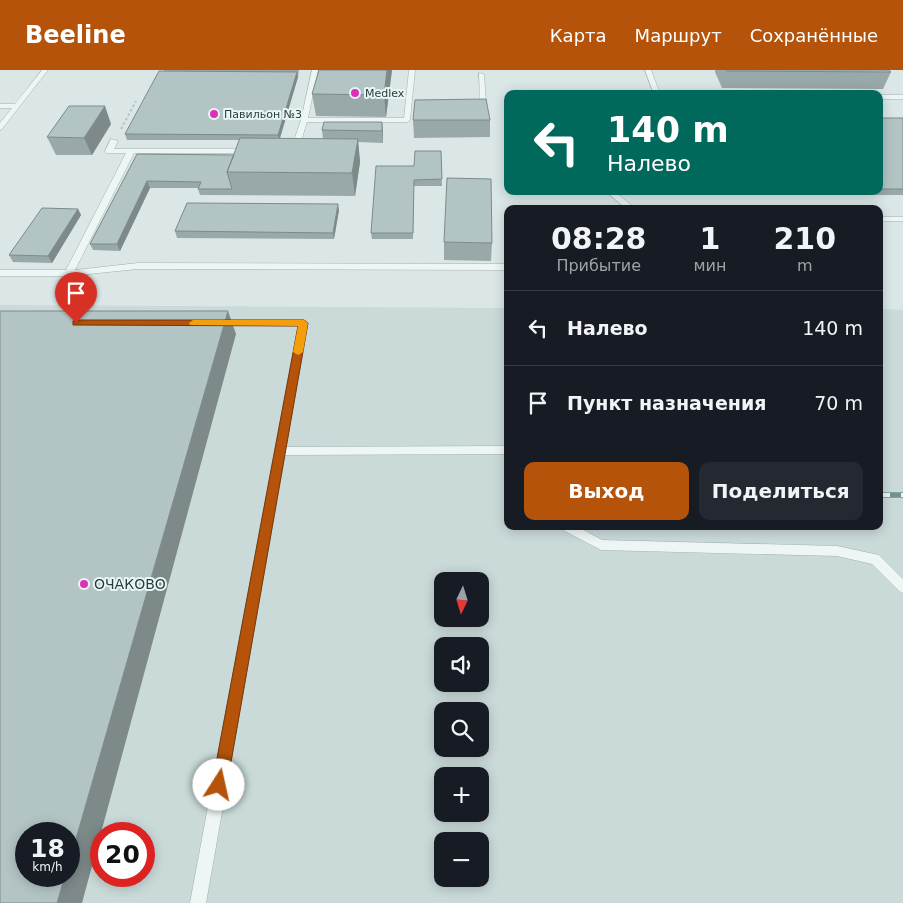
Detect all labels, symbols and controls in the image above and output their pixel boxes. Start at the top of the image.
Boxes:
text: Beeline [25,21,126,49]
text: Карта [550,25,607,46]
text: Маршрут [635,25,722,46]
text: Сохранённые [750,25,878,46]
marker: Medlex [349,87,361,99]
place label: Medlex [365,87,405,100]
marker: Павильон №3 [208,108,220,120]
place label: Павильон №3 [224,108,302,121]
icon: left [524,110,589,175]
text: 140 m [607,110,729,150]
text: Налево [607,151,691,176]
text: 08:28 [551,221,646,256]
text: 1 [700,221,720,256]
text: 210 [773,221,836,256]
text: Прибытие [556,256,641,275]
text: мин [693,256,726,275]
text: m [797,256,813,275]
pin [55,272,97,323]
icon: arrive [62,279,90,307]
icon: left [524,314,552,342]
text: Налево [567,317,648,339]
text: 140 m [802,317,863,339]
icon: arrive [524,389,552,417]
text: Пункт назначения [567,392,766,414]
text: 70 m [814,392,863,414]
button: Выход [524,462,689,520]
button: Поделиться [699,462,863,520]
north arrow [434,572,489,628]
map controls [434,572,489,887]
place label: ОЧАКОВО [94,576,166,592]
marker: ОЧАКОВО [78,578,90,590]
button: sound [434,637,489,692]
button: search [434,702,489,757]
position arrow [192,758,244,810]
button: + [434,767,489,822]
speed limit sign: 20 [90,822,155,887]
button: − [434,832,489,887]
text: 18 [30,834,65,863]
text: km/h [32,860,63,874]

